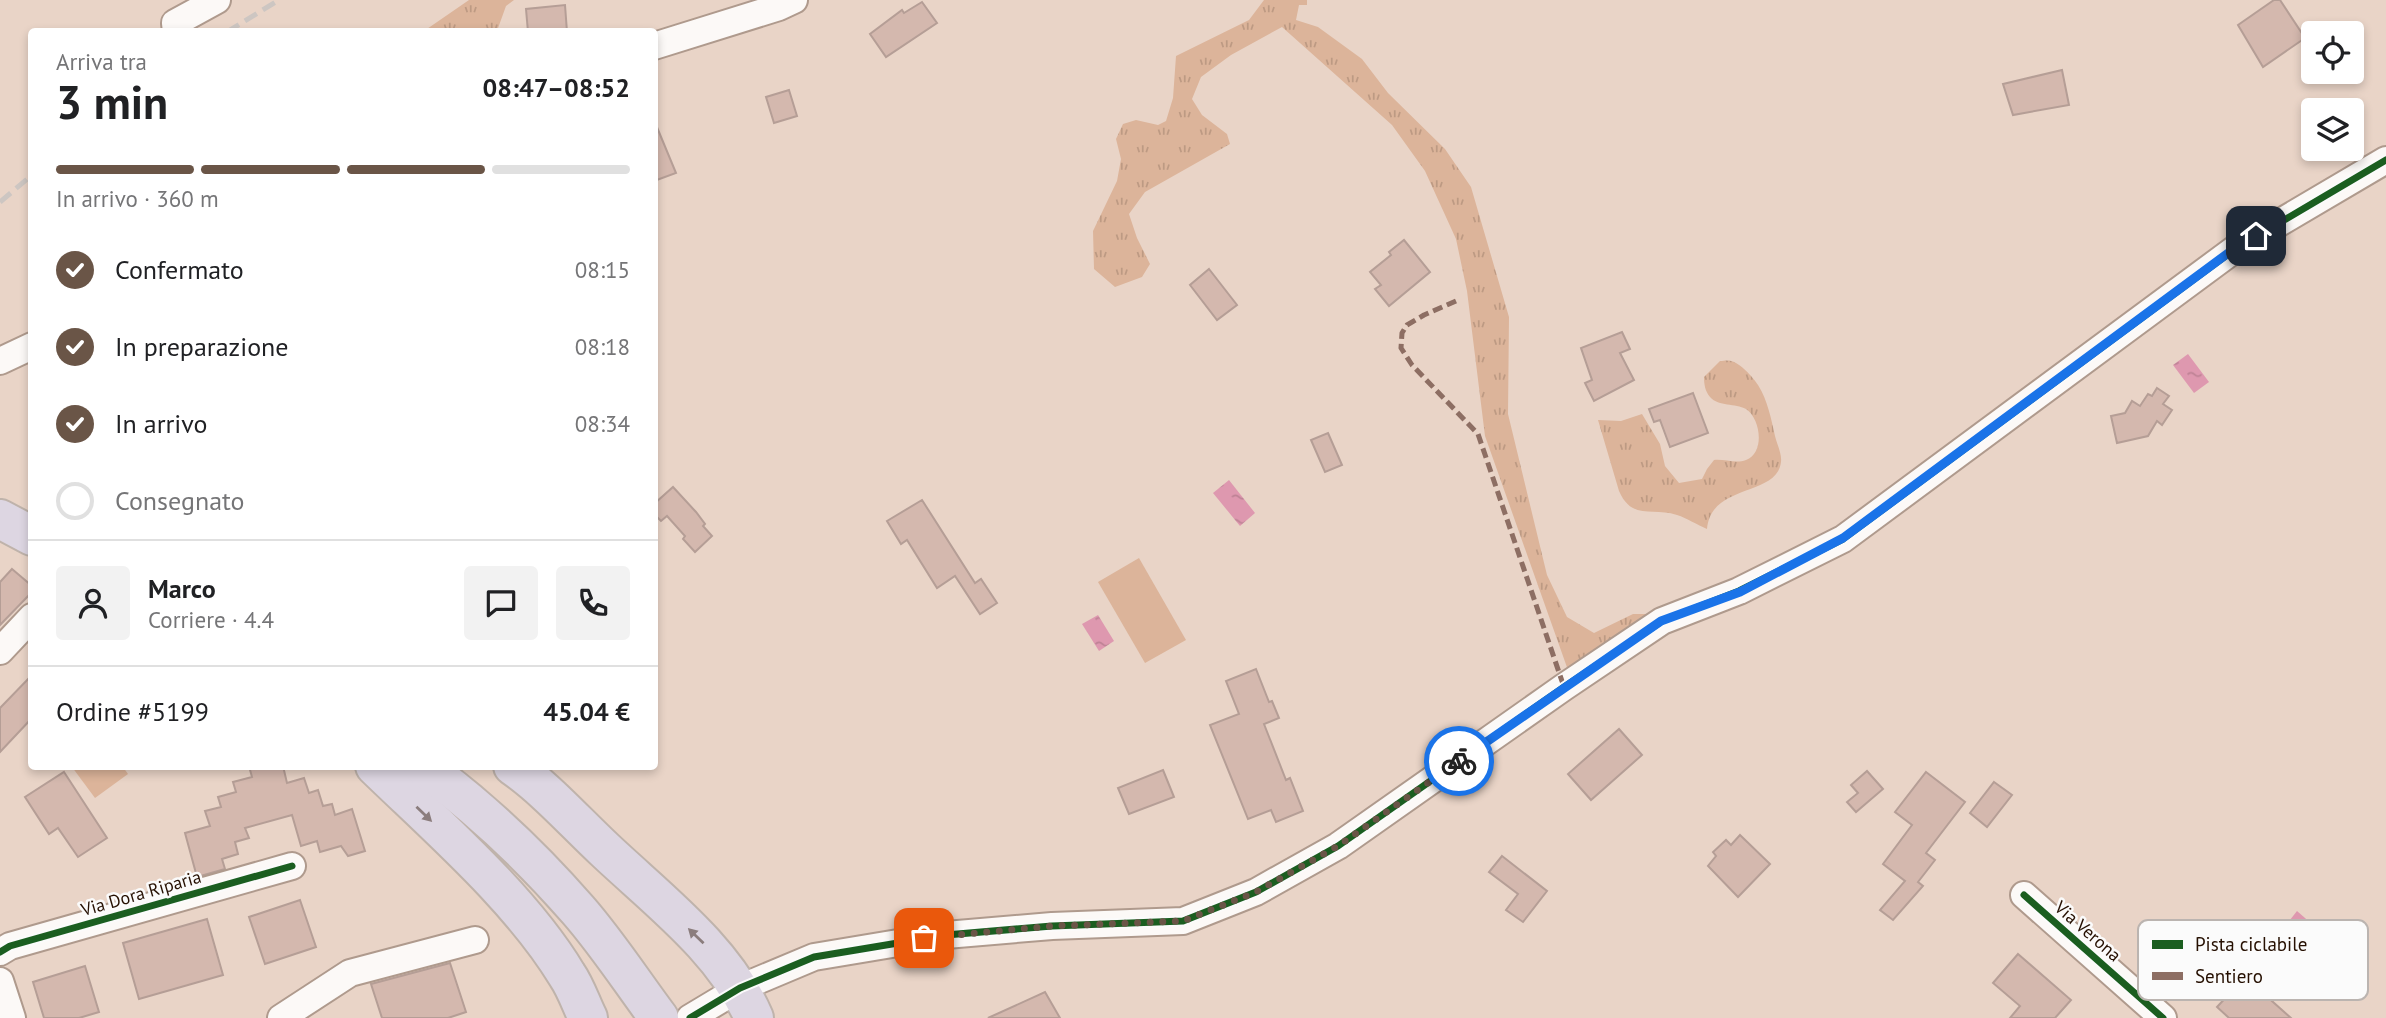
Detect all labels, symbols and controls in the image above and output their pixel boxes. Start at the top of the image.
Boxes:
map controls [2301,21,2364,161]
button: locate [2301,21,2364,84]
text: Arriva tra [56,47,147,76]
text: 08:47–08:52 [483,71,630,104]
text: 3 min [56,72,168,132]
button: layers [2301,98,2364,161]
text: In arrivo · 360 m [56,184,219,213]
pin [2226,206,2286,266]
icon: home [2237,217,2275,255]
icon: check [56,251,94,289]
text: Confermato [115,253,244,286]
text: 08:15 [575,255,630,284]
icon: check [56,328,94,366]
text: In preparazione [115,330,289,363]
text: 08:18 [575,332,630,361]
icon: check [56,405,94,443]
text: In arrivo [115,407,207,440]
text: 08:34 [575,409,630,438]
text: Consegnato [115,484,245,517]
button: person [56,566,130,640]
button: chat [464,566,538,640]
button: phone [556,566,630,640]
text: Marco [148,572,216,605]
text: Corriere · 4.4 [148,605,274,634]
text: Ordine #5199 [56,695,209,728]
text: 45.04 € [543,695,630,728]
courier [1424,726,1494,796]
icon: bike [1440,742,1478,780]
one-way arrow [416,806,433,823]
street label: Via Dora Riparia [77,865,204,921]
street label: Via Verona [2049,895,2126,966]
pin [894,908,954,968]
icon: bag [905,919,943,957]
legend [2138,920,2368,1000]
one-way arrow [688,928,705,944]
text: Pista ciclabile [2195,932,2307,956]
text: Sentiero [2195,964,2263,988]

